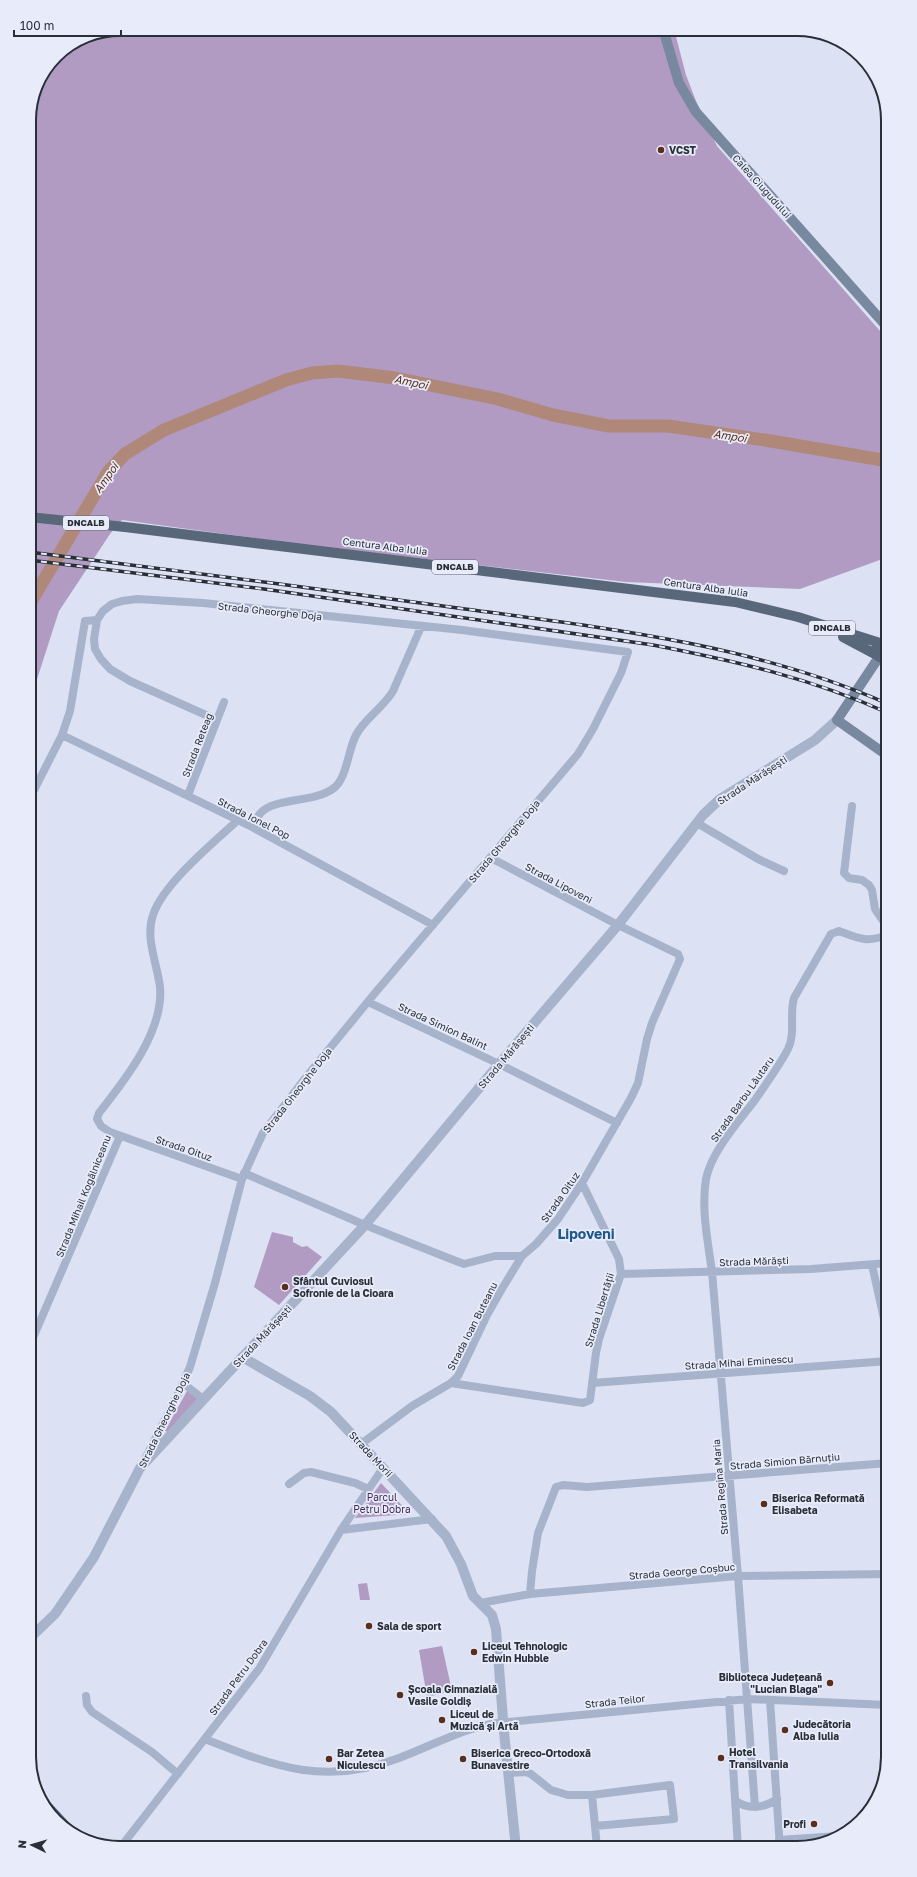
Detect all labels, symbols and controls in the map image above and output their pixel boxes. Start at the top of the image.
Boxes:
scale bar [14,12,121,38]
text: 100 m [20,18,54,33]
place label: VCST [669,144,697,156]
marker: VCST [656,145,666,155]
street label: Calea Ciugudului [730,152,794,220]
water label: Ampoi [393,372,431,393]
water label: Ampoi [712,426,750,446]
water label: Ampoi [91,459,122,496]
road number: DNCALB [63,516,109,530]
street label: Centura Alba Iulia [342,535,428,557]
road number: DNCALB [432,560,478,574]
street label: Centura Alba Iulia [663,575,749,599]
street label: Strada Gheorghe Doja [217,600,323,622]
road number: DNCALB [809,621,855,635]
street label: Strada Reteag [179,711,215,779]
street label: Strada Mărășești [715,753,790,808]
street label: Strada Ionel Pop [216,795,292,841]
street label: Strada Gheorghe Doja [466,797,542,885]
street label: Strada Lipoveni [523,860,595,906]
street label: Strada Simion Balint [396,1000,490,1052]
street label: Strada Mărășești [475,1021,537,1091]
street label: Strada Gheorghe Doja [260,1045,334,1135]
street label: Strada Barbu Lăutaru [708,1054,776,1144]
street label: Strada Mihail Kogălniceanu [53,1133,113,1259]
street label: Strada Oituz [154,1133,214,1163]
street label: Strada Oituz [538,1169,582,1225]
district label: Lipoveni [557,1225,615,1242]
street label: Strada Mărăști [719,1254,789,1269]
street label: Strada Libertății [582,1271,617,1349]
place label: Sfântul Cuviosul Sofronie de la Cioara [293,1275,394,1299]
street label: Strada Ioan Buteanu [444,1280,500,1372]
marker: Sfântul Cuviosul Sofronie de la Cioara [280,1282,290,1292]
street label: Strada Mărășești [230,1302,295,1370]
street label: Strada Mihai Eminescu [684,1352,794,1372]
street label: Strada Gheorghe Doja [136,1370,192,1470]
street label: Strada Morii [347,1429,395,1479]
street label: Strada Regina Maria [710,1439,730,1535]
street label: Strada Simion Bărnuțiu [729,1450,841,1473]
park label: Parcul Petru Dobra [353,1491,411,1515]
place label: Biserica Reformată Elisabeta [772,1492,865,1516]
marker: Biserica Reformată Elisabeta [759,1499,769,1509]
street label: Strada George Coșbuc [628,1560,736,1583]
place label: Sala de sport [377,1620,442,1632]
marker: Sala de sport [364,1621,374,1631]
street label: Strada Petru Dobra [206,1637,270,1717]
place label: Liceul Tehnologic Edwin Hubble [482,1640,568,1664]
marker: Liceul Tehnologic Edwin Hubble [469,1647,479,1657]
place label: Biblioteca Județeană "Lucian Blaga" [719,1671,822,1695]
marker: Biblioteca Județeană "Lucian Blaga" [825,1678,835,1688]
place label: Școala Gimnazială Vasile Goldiș [408,1683,498,1707]
marker: Școala Gimnazială Vasile Goldiș [395,1690,405,1700]
street label: Strada Teilor [584,1692,646,1710]
place label: Liceul de Muzică și Artă [450,1708,519,1732]
marker: Liceul de Muzică și Artă [437,1715,447,1725]
place label: Judecătoria Alba Iulia [793,1718,851,1742]
marker: Judecătoria Alba Iulia [780,1725,790,1735]
place label: Hotel Transilvania [729,1746,788,1770]
place label: Bar Zetea Niculescu [337,1747,386,1771]
place label: Biserica Greco-Ortodoxă Bunavestire [471,1747,591,1771]
marker: Hotel Transilvania [716,1753,726,1763]
marker: Bar Zetea Niculescu [324,1754,334,1764]
marker: Biserica Greco-Ortodoxă Bunavestire [458,1754,468,1764]
place label: Profi [783,1818,806,1830]
marker: Profi [809,1819,819,1829]
north arrow [12,1825,52,1865]
text: N [15,1839,28,1849]

